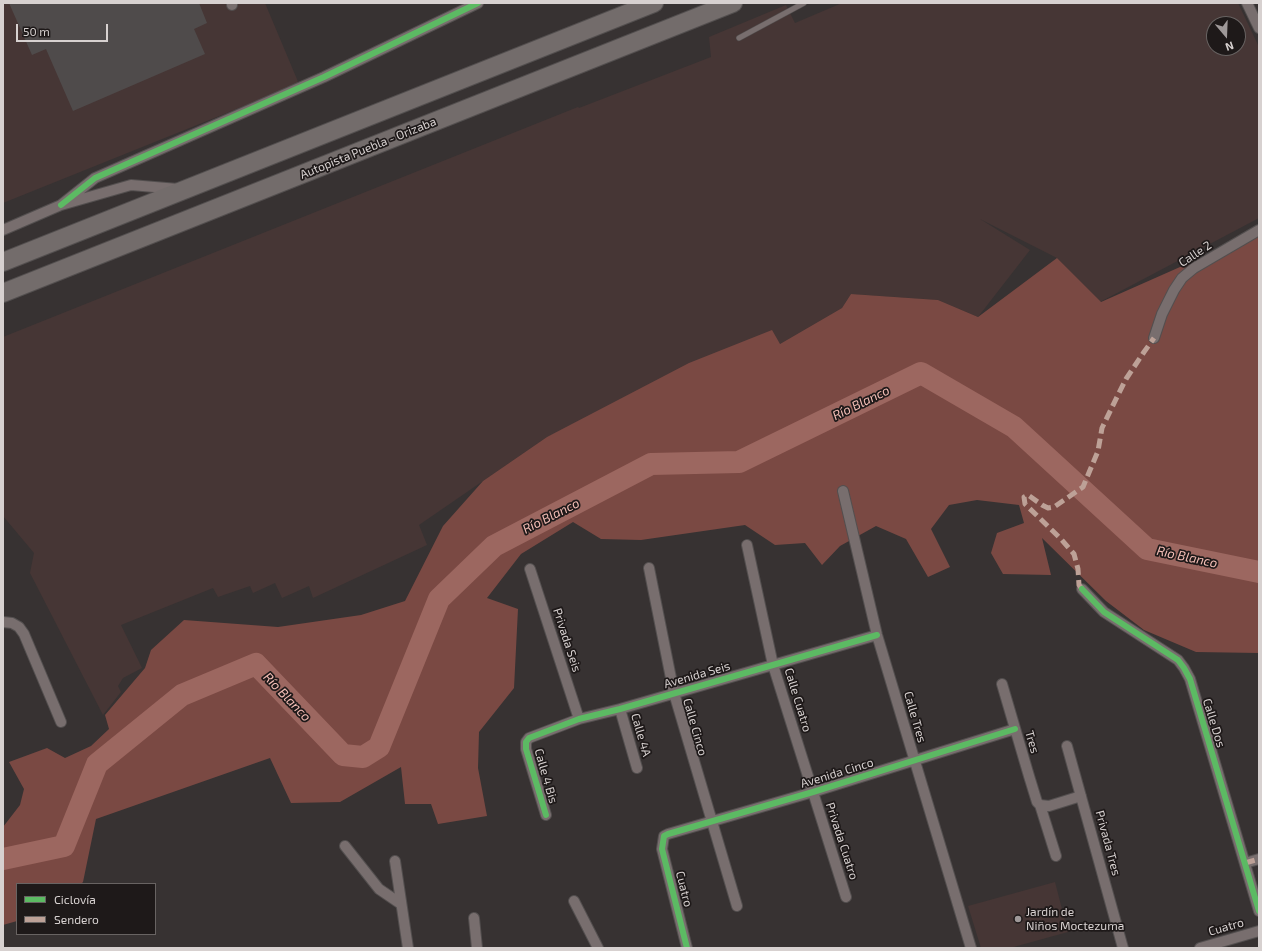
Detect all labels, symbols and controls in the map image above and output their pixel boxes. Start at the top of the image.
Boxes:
scale bar [18,16,110,42]
north arrow [1206,16,1246,56]
text: 50 m [23,24,50,38]
text: N [1224,39,1236,54]
street label: Autopista Puebla - Orizaba [298,114,438,182]
street label: Calle 2 [1176,238,1214,270]
water label: Río Blanco [830,382,892,424]
water label: Río Blanco [520,495,582,537]
water label: Río Blanco [1155,543,1219,571]
street label: Privada Seis [550,606,584,674]
street label: Avenida Seis [662,659,732,691]
street label: Calle Cuatro [781,666,815,734]
water label: Río Blanco [260,669,314,725]
street label: Calle Tres [901,690,929,744]
street label: Calle Cinco [680,697,710,757]
street label: Calle Dos [1200,697,1228,749]
street label: Calle 4A [628,712,654,758]
street label: Tres [1022,729,1042,755]
street label: Calle 4 Bis [531,747,561,805]
street label: Avenida Cinco [799,755,875,791]
street label: Privada Cuatro [823,801,861,881]
street label: Privada Tres [1092,809,1124,877]
street label: Cuatro [673,870,695,908]
legend [16,883,156,935]
text: Ciclovía [54,892,96,906]
place label: Jardín de Niños Moctezuma [1026,905,1124,933]
text: Sendero [54,912,99,926]
marker: Jardín de Niños Moctezuma [1013,914,1023,924]
street label: Cuatro [1207,915,1245,939]

